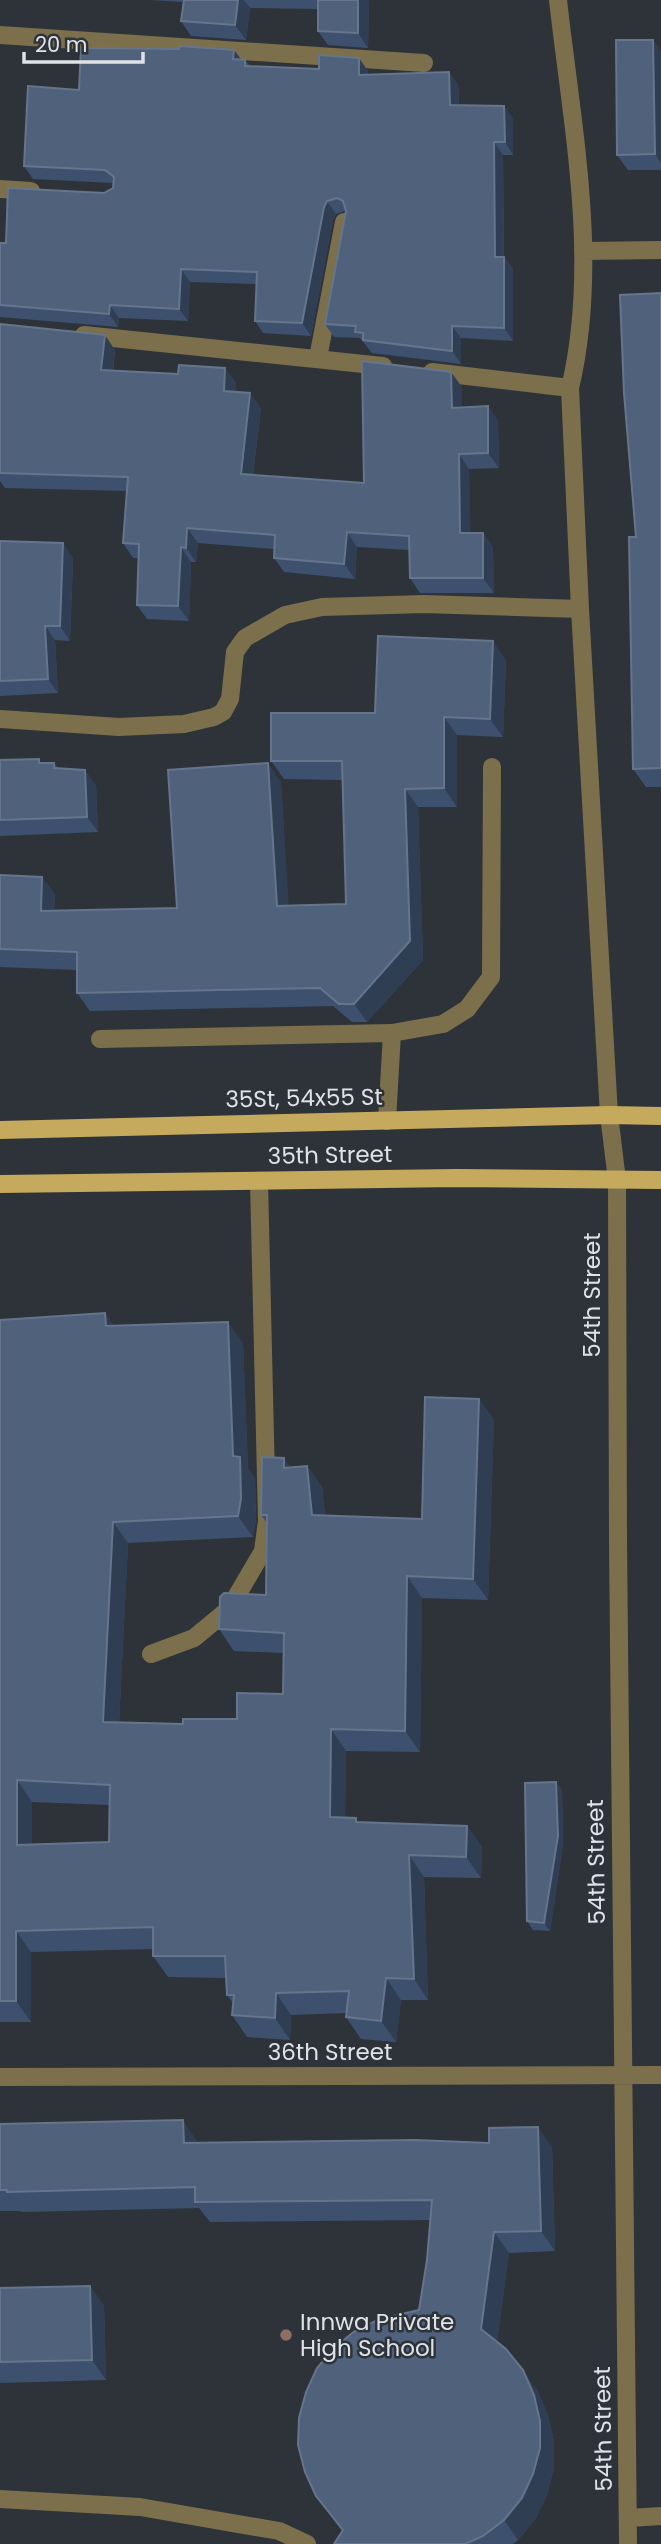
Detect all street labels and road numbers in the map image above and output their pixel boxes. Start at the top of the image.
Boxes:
street label: 35St, 54x55 St [225,1081,383,1115]
street label: 35th Street [267,1138,393,1172]
street label: 54th Street [576,1232,608,1358]
street label: 54th Street [579,1799,613,1925]
street label: 36th Street [268,2036,392,2068]
street label: 54th Street [586,2366,620,2492]

